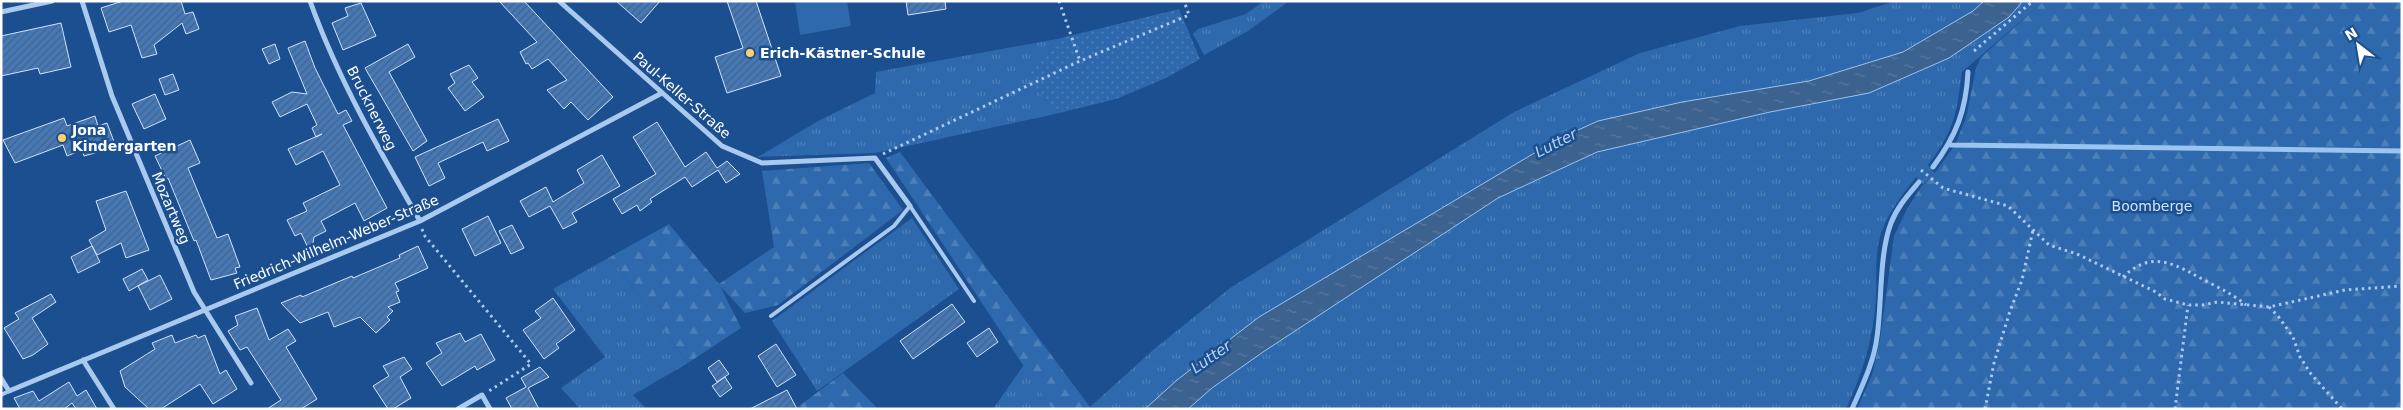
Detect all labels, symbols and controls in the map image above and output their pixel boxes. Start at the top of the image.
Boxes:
north arrow [2333,20,2383,70]
text: N [2342,24,2360,44]
place label: Erich-Kästner-Schule [760,45,925,61]
marker: Erich-Kästner-Schule [744,47,756,59]
street label: Paul-Keller-Straße [630,48,734,142]
street label: Brucknerweg [344,63,400,153]
place label: Jona Kindergarten [71,122,177,154]
water label: Lutter [1532,124,1581,161]
marker: Jona Kindergarten [56,132,68,144]
street label: Mozartweg [149,170,193,246]
street label: Friedrich-Wilhelm-Weber-Straße [231,191,441,293]
park label: Boomberge [2112,198,2192,214]
water label: Lutter [1187,336,1235,377]

